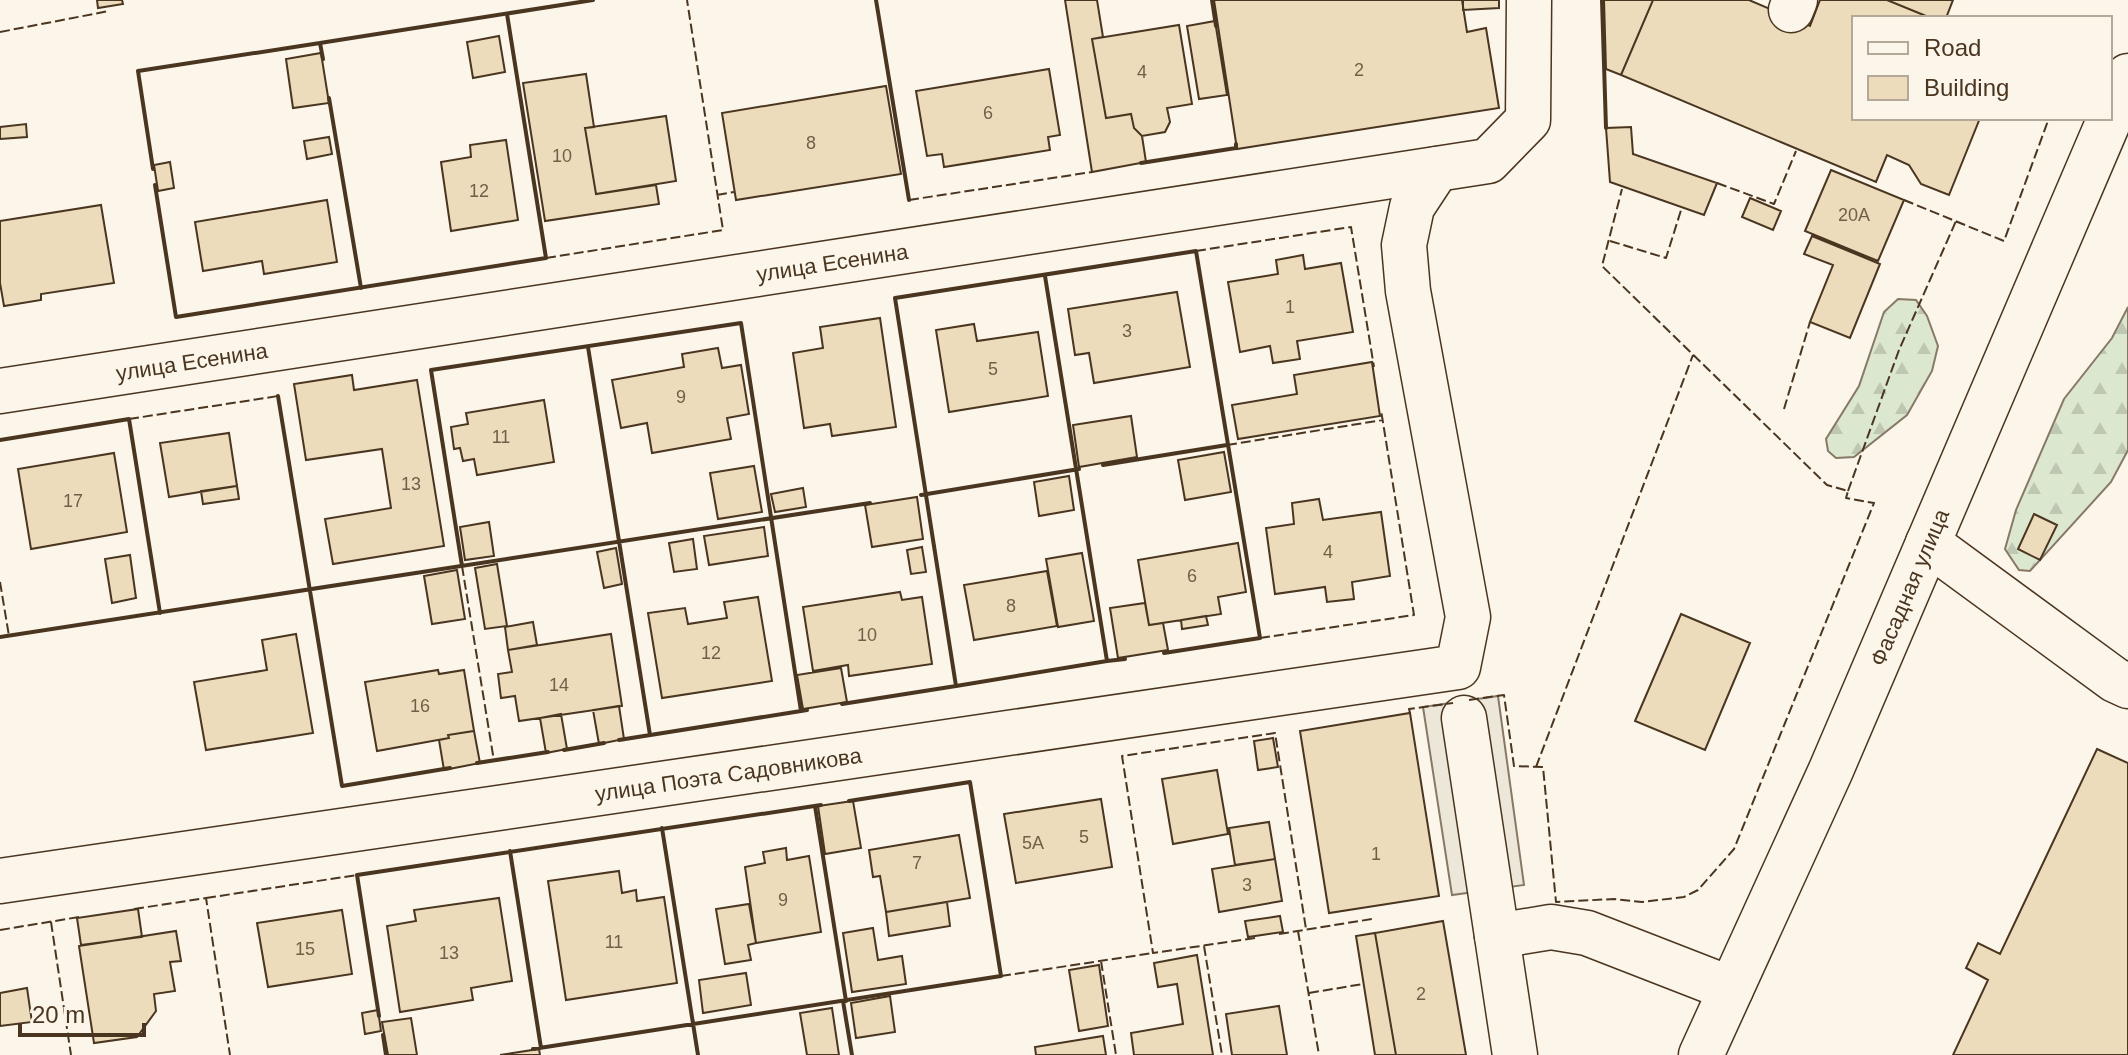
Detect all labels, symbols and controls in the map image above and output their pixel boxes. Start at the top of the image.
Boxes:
legend [1852,16,2112,120]
text: Road [1924,34,1981,61]
house number: 2 [1354,60,1364,80]
house number: 4 [1137,62,1147,82]
text: Building [1924,74,2009,101]
house number: 6 [983,103,993,123]
house number: 8 [806,133,816,153]
house number: 10 [552,146,572,166]
house number: 12 [469,181,489,201]
house number: 20А [1838,205,1870,225]
street label: улица Есенина [755,238,910,286]
house number: 1 [1285,297,1295,317]
house number: 3 [1122,321,1132,341]
street label: улица Есенина [114,337,270,385]
house number: 5 [988,359,998,379]
house number: 9 [676,387,686,407]
house number: 11 [492,427,510,447]
house number: 13 [401,474,421,494]
house number: 17 [63,491,83,511]
street label: Фасадная улица [1865,504,1954,669]
house number: 4 [1323,542,1333,562]
house number: 6 [1187,566,1197,586]
house number: 8 [1006,596,1016,616]
house number: 10 [857,625,877,645]
house number: 12 [701,643,721,663]
house number: 14 [549,675,569,695]
house number: 16 [410,696,430,716]
street label: улица Поэта Садовникова [593,742,864,806]
house number: 5 [1079,827,1089,847]
house number: 5А [1022,833,1044,853]
house number: 1 [1371,844,1381,864]
house number: 7 [912,853,922,873]
house number: 3 [1242,875,1252,895]
house number: 9 [778,890,788,910]
house number: 11 [605,932,623,952]
house number: 15 [295,939,315,959]
house number: 13 [439,943,459,963]
house number: 2 [1416,984,1426,1004]
scale bar [20,987,144,1037]
text: 20 m [32,1001,85,1028]

